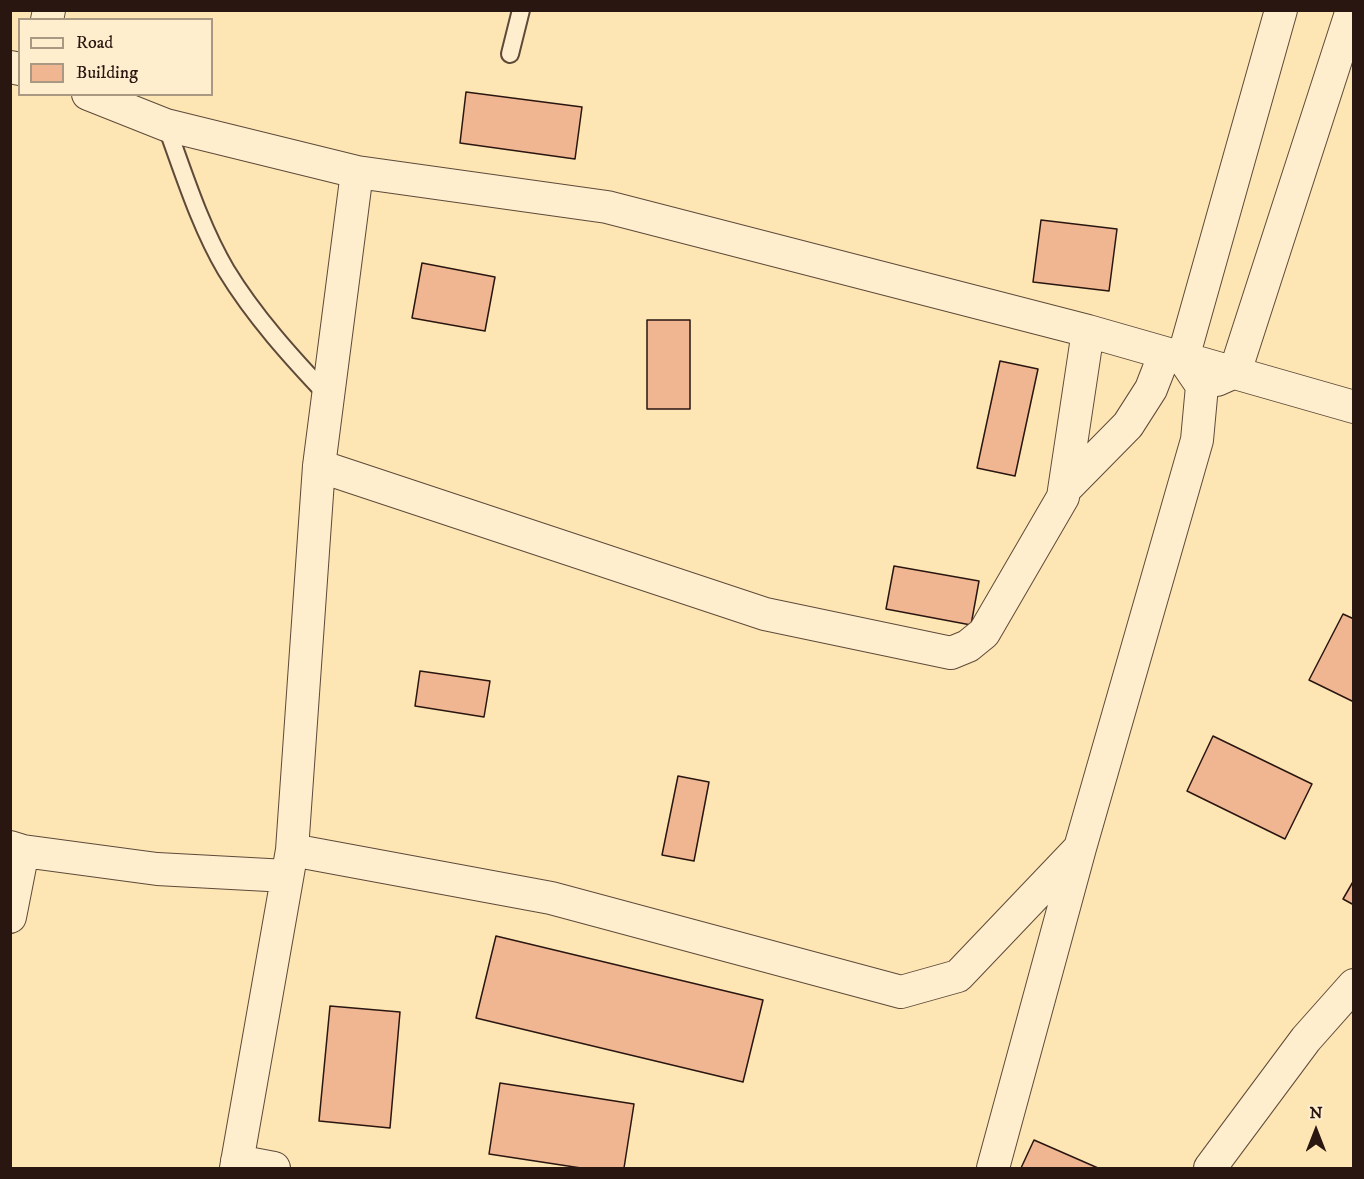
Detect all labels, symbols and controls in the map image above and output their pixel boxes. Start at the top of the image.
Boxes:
legend [18,18,213,96]
text: Road [76,32,113,54]
text: Building [76,62,138,84]
north arrow [1286,1101,1346,1161]
text: N [1309,1103,1323,1123]

